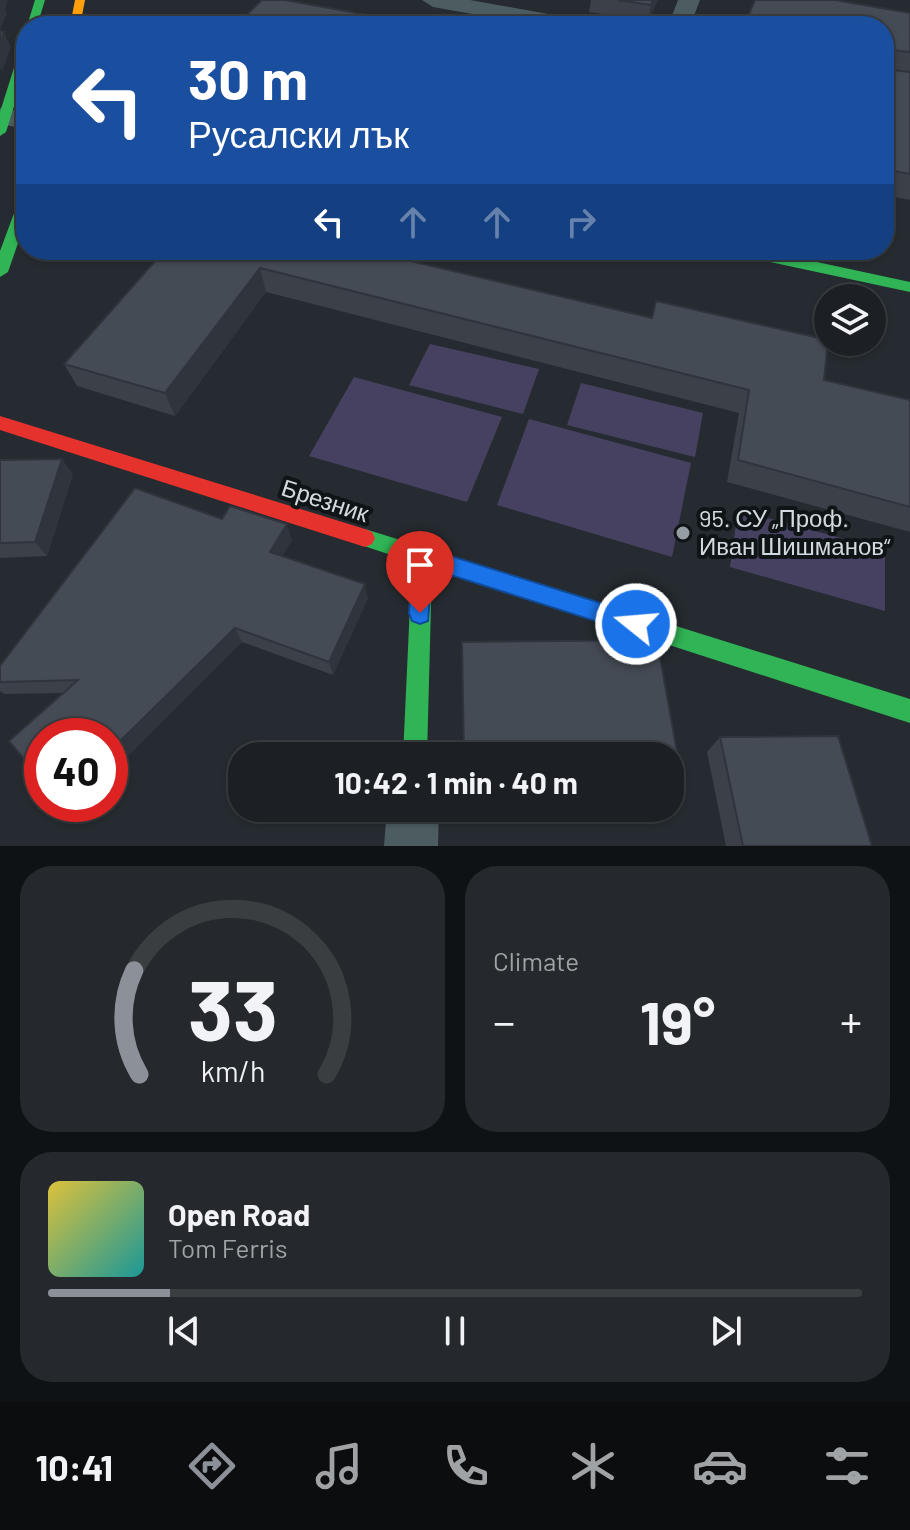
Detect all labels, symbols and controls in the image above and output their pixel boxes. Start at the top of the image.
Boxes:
text: 30 m [188,44,308,111]
icon: left [56,48,160,152]
text: Русалски лък [188,112,409,155]
icon: left [307,200,351,244]
icon: ahead [391,200,435,244]
icon: ahead [475,200,519,244]
icon: right [559,200,603,244]
map controls [814,284,886,356]
button: layers [814,284,886,356]
street label: Брезник [278,472,373,527]
place label: 95. СУ „Проф. Иван Шишманов“ [699,503,891,560]
marker: 95. СУ „Проф. Иван Шишманов“ [674,524,692,542]
pin [386,531,454,613]
icon: arrive [398,543,442,587]
position arrow [594,582,678,666]
speed limit sign: 40 [24,718,128,822]
text: 10:42 · 1 min · 40 m [334,764,578,800]
text: Climate [493,945,579,976]
text: 33 [188,958,277,1058]
text: 19° [640,985,715,1057]
text: − [493,994,515,1047]
text: + [840,994,862,1047]
text: km/h [200,1053,265,1088]
text: Open Road [168,1196,310,1232]
text: Tom Ferris [168,1232,288,1263]
icon: previous [162,1309,206,1353]
icon: pause [433,1309,477,1353]
icon: next [704,1309,748,1353]
icon: directions [184,1438,240,1494]
icon: music [311,1438,367,1494]
icon: phone [438,1438,494,1494]
icon: climate [565,1438,621,1494]
icon: car [692,1438,748,1494]
icon: filters [819,1438,875,1494]
text: 10:41 [35,1445,113,1488]

